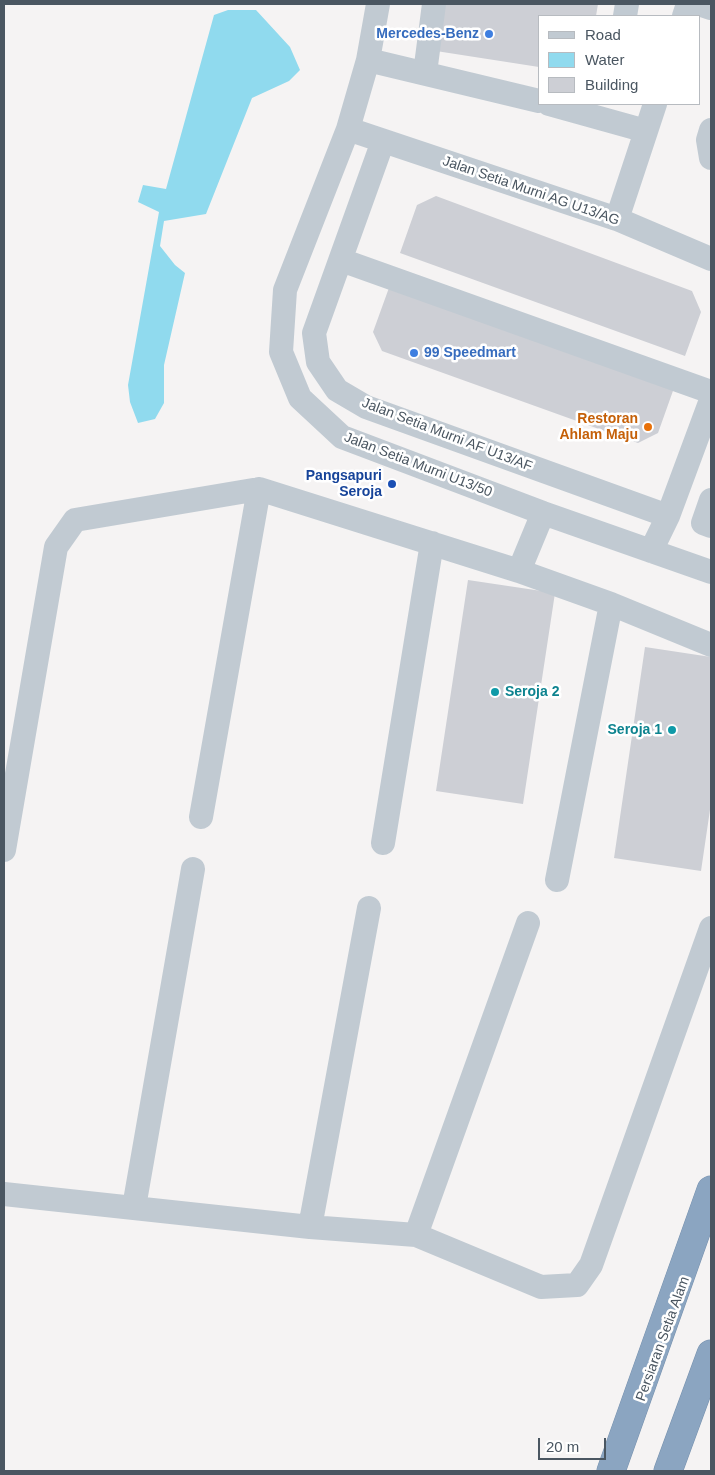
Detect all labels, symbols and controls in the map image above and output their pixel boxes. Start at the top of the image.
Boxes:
legend [538,15,700,105]
place label: Mercedes-Benz [376,26,479,42]
text: Road [585,26,621,43]
marker: Mercedes-Benz [483,28,495,40]
text: Water [585,51,624,68]
text: Building [585,76,638,93]
street label: Jalan Setia Murni AG U13/AG [440,153,622,229]
place label: 99 Speedmart [424,345,516,361]
marker: 99 Speedmart [408,347,420,359]
street label: Jalan Setia Murni AF U13/AF [359,395,535,475]
place label: Restoran Ahlam Maju [559,411,638,444]
marker: Restoran Ahlam Maju [642,421,654,433]
street label: Jalan Setia Murni U13/50 [342,429,494,501]
place label: Pangsapuri Seroja [306,468,382,501]
marker: Pangsapuri Seroja [386,478,398,490]
place label: Seroja 2 [505,684,559,700]
marker: Seroja 2 [489,686,501,698]
place label: Seroja 1 [608,722,662,738]
marker: Seroja 1 [666,724,678,736]
street label: Persiaran Setia Alam [633,1274,693,1404]
scale bar [540,1428,608,1460]
text: 20 m [546,1438,579,1455]

